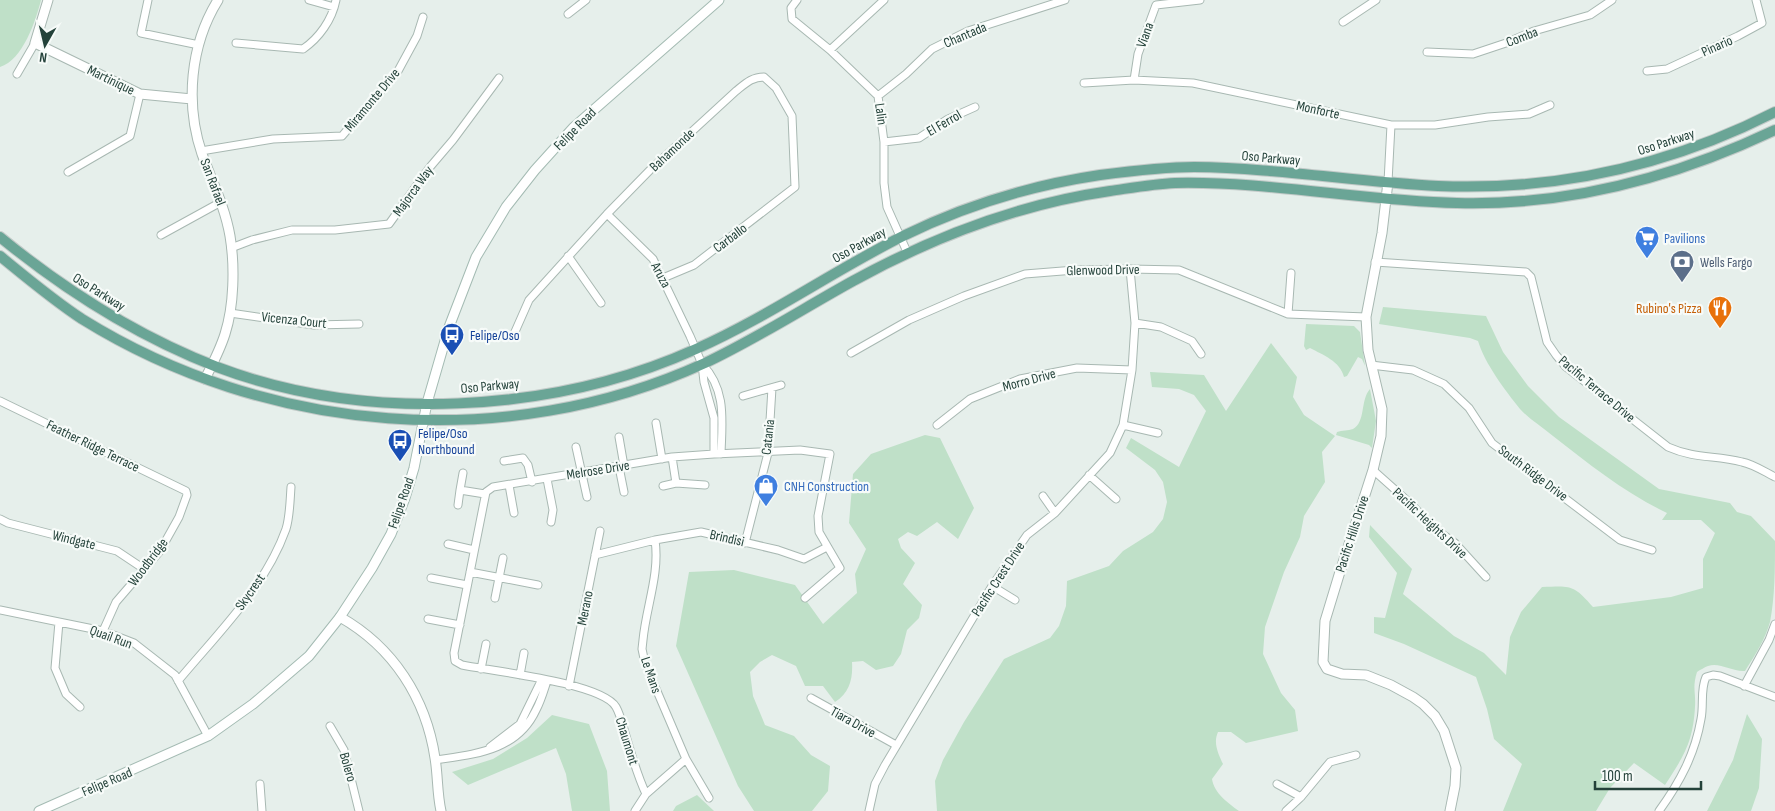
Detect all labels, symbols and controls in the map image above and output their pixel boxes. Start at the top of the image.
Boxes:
street label: Chantada [941,18,989,52]
north arrow [20,20,70,70]
street label: Viana [1133,20,1157,50]
street label: Comba [1504,23,1540,51]
street label: Pinario [1699,32,1735,60]
text: N [38,48,48,66]
street label: Martinique [85,61,137,99]
street label: Miramonte Drive [341,65,403,135]
street label: Monforte [1295,97,1341,123]
street label: Lalin [871,102,891,126]
street label: Felipe Road [550,104,600,154]
street label: El Ferrol [923,106,965,140]
street label: Bahamonde [646,125,698,175]
street label: Oso Parkway [1635,125,1697,159]
street label: Oso Parkway [1241,147,1302,169]
street label: San Rafael [196,156,230,208]
street label: Majorca Way [389,162,437,220]
street label: Carballo [710,220,751,256]
street label: Oso Parkway [829,223,889,267]
supermarket icon: Pavilions [1634,225,1660,259]
place label: Pavilions [1664,230,1705,247]
bank icon: Wells Fargo [1669,249,1695,283]
place label: Wells Fargo [1700,254,1753,271]
street label: Aruza [647,258,675,291]
street label: Glenwood Drive [1066,261,1140,279]
street label: Oso Parkway [70,269,129,315]
restaurant icon: Rubino's Pizza [1707,295,1733,329]
place label: Rubino's Pizza [1636,300,1702,317]
street label: Vicenza Court [261,308,327,332]
bus stop icon: Felipe/Oso [439,322,465,356]
place label: Felipe/Oso [470,327,520,344]
street label: Pacific Terrace Drive [1555,352,1639,426]
street label: Morro Drive [1001,365,1057,395]
street label: Oso Parkway [460,375,521,397]
street label: Feather Ridge Terrace [44,416,142,476]
street label: Catania [758,418,778,456]
place label: Felipe/Oso Northbound [418,425,475,458]
bus stop icon: Felipe/Oso Northbound [387,428,413,462]
street label: South Ridge Drive [1495,441,1571,505]
street label: Melrose Drive [565,457,631,483]
shop icon: CNH Construction [753,473,779,507]
street label: Felipe Road [384,475,418,531]
place label: CNH Construction [784,478,869,495]
street label: Pacific Heights Drive [1389,484,1471,562]
street label: Pacific Hills Drive [1332,493,1372,575]
street label: Windgate [51,526,97,554]
street label: Brindisi [708,526,746,550]
street label: Woodbridge [124,535,172,589]
street label: Pacific Crest Drive [968,539,1028,619]
street label: Skycrest [231,570,269,614]
street label: Merano [573,589,597,627]
street label: Quail Run [87,622,135,652]
street label: Le Mans [637,654,665,696]
street label: Tiara Drive [827,703,879,741]
street label: Chaumont [612,715,642,767]
street label: Bolero [336,750,360,784]
scale bar [1595,758,1701,790]
street label: Felipe Road [79,764,135,800]
text: 100 m [1602,767,1633,786]

